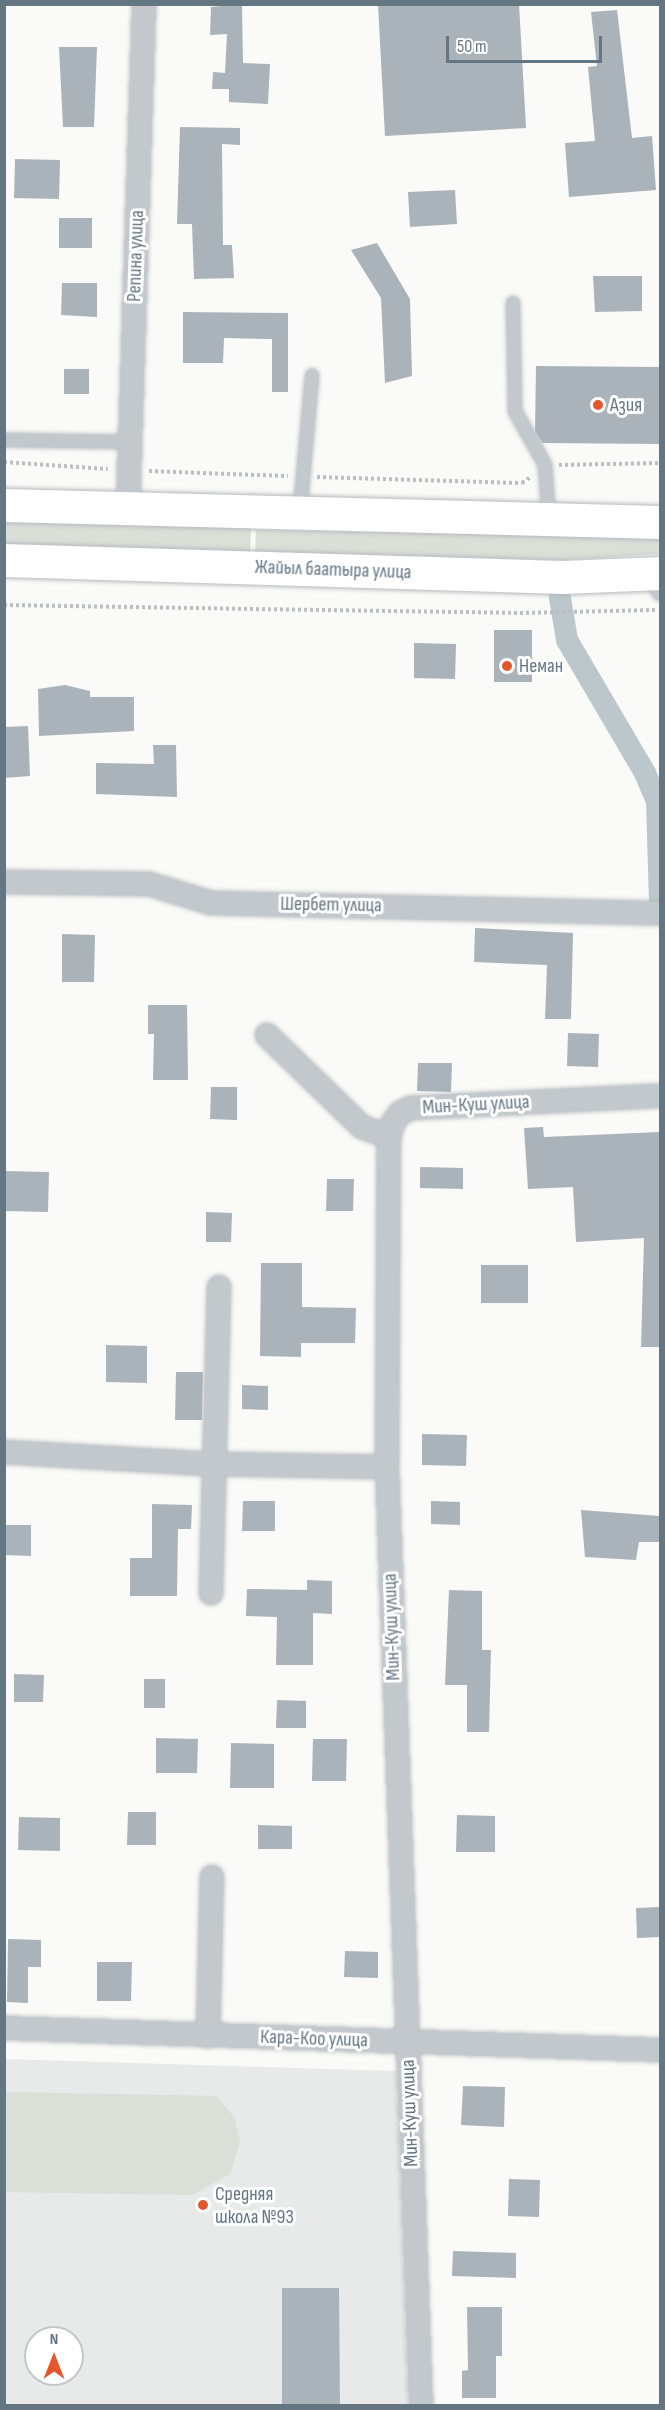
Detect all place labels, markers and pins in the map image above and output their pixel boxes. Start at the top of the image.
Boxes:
place label: Азия [610,393,642,417]
marker: Азия [591,398,605,412]
place label: Неман [519,654,563,678]
marker: Неман [500,659,514,673]
place label: Средняя школа №93 [215,2182,294,2229]
marker: Средняя школа №93 [196,2198,210,2212]

